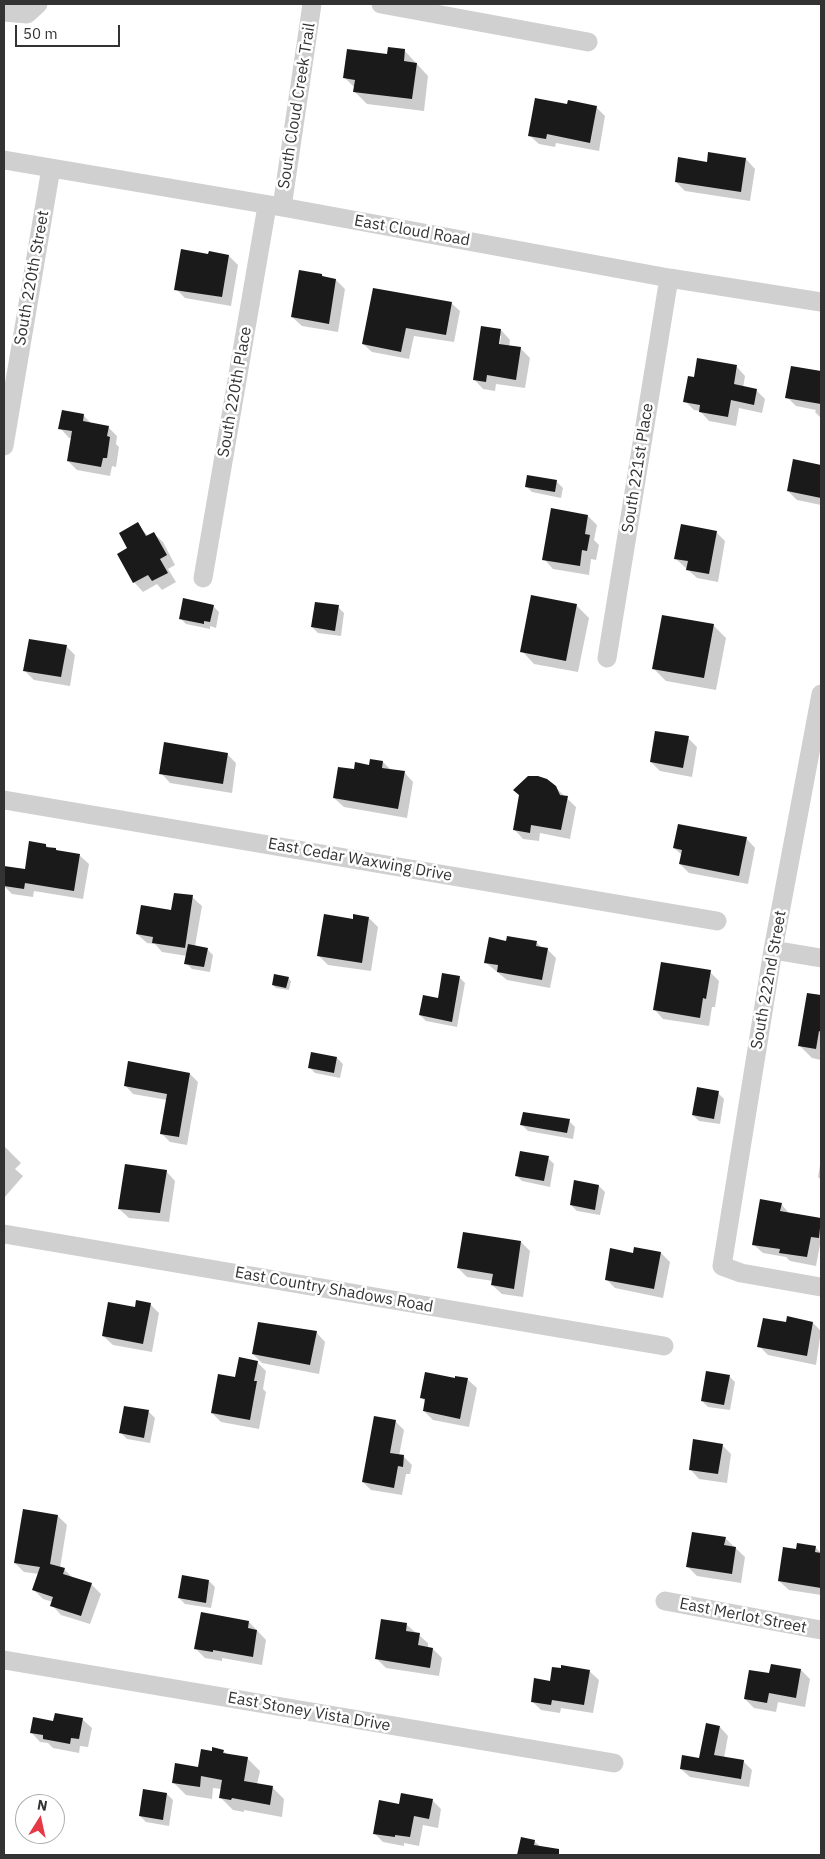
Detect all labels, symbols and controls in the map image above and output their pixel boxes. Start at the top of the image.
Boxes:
scale bar [18,15,122,47]
street label: South Cloud Creek Trail [274,22,320,190]
text: 50 m [23,24,58,43]
street label: South 220th Street [11,209,53,347]
street label: East Cloud Road [353,211,471,251]
street label: South 220th Place [214,325,256,459]
street label: South 221st Place [618,402,658,534]
street label: East Cedar Waxwing Drive [266,834,454,886]
street label: South 222nd Street [747,909,791,1051]
street label: East Country Shadows Road [233,1263,435,1317]
street label: East Merlot Street [678,1594,808,1638]
street label: East Stoney Vista Drive [226,1688,392,1736]
north arrow [15,1794,65,1844]
text: N [36,1795,49,1815]

